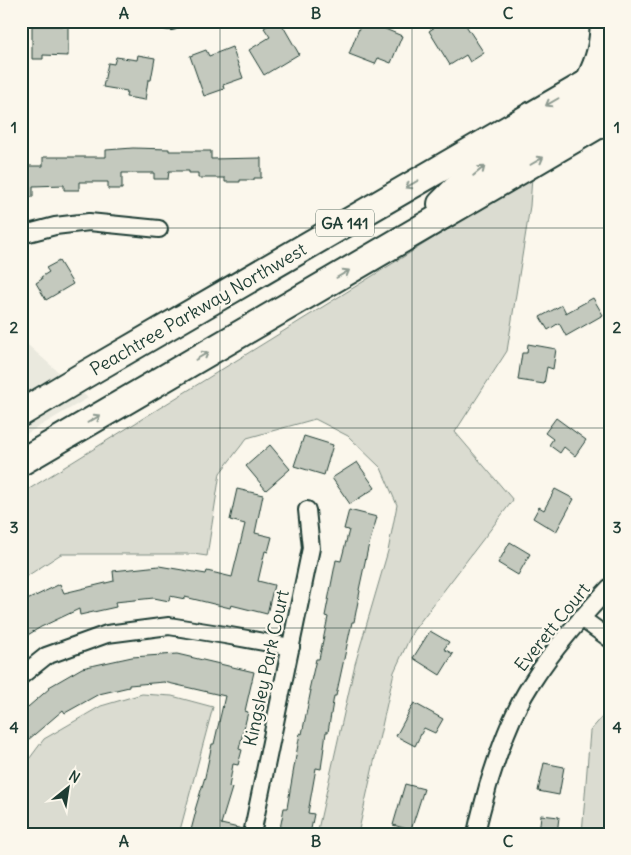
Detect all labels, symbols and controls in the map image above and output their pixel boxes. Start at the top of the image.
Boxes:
text: A [119,3,129,23]
text: B [311,3,322,23]
text: C [503,3,514,23]
one-way arrow [546,98,560,108]
text: 1 [11,117,17,137]
text: 1 [614,117,620,137]
one-way arrow [529,156,544,166]
one-way arrow [472,166,485,177]
one-way arrow [405,180,419,190]
road number: GA 141 [316,210,374,237]
street label: Peachtree Parkway Northwest [86,237,310,381]
one-way arrow [335,269,349,279]
text: 2 [10,317,19,337]
text: 2 [613,317,622,337]
one-way arrow [195,351,210,361]
one-way arrow [86,414,100,424]
text: 3 [9,517,19,537]
text: 3 [612,517,622,537]
street label: Everett Court [509,578,595,676]
street label: Kingsley Park Court [238,588,294,748]
text: 4 [9,717,19,737]
text: 4 [612,717,622,737]
north arrow [42,762,92,812]
text: N [66,767,83,787]
text: A [119,831,129,851]
text: B [311,831,322,851]
text: C [503,831,514,851]

